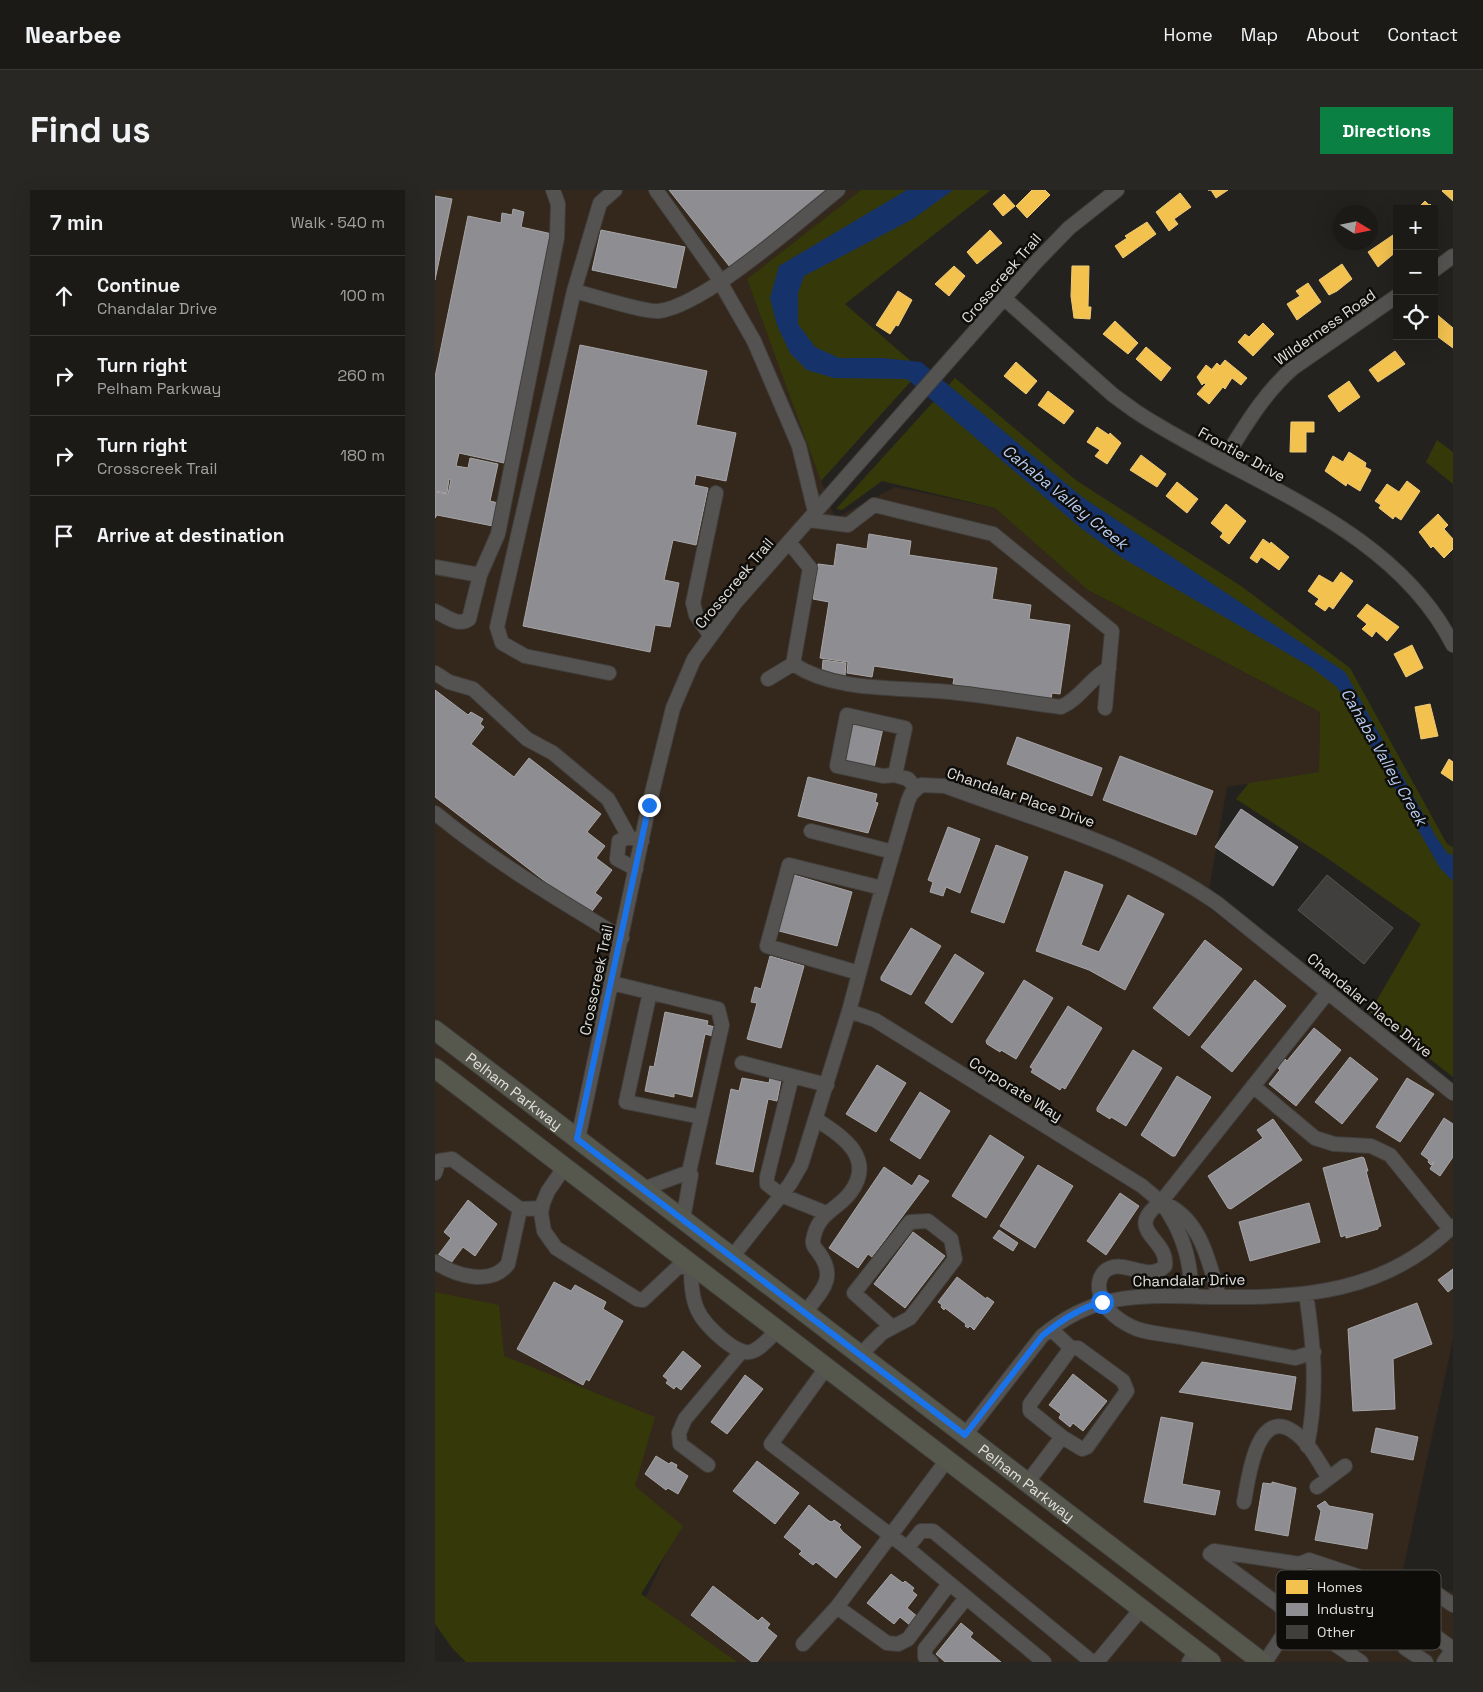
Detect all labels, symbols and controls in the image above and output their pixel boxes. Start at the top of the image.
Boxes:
text: Nearbee [25,19,121,50]
text: Home [1164,23,1213,46]
text: Map [1241,23,1278,46]
text: About [1306,23,1360,46]
text: Contact [1388,23,1458,46]
button: Directions [1320,107,1453,154]
text: Find us [30,108,151,152]
north arrow [1333,205,1378,250]
map controls [1393,205,1438,340]
button: + [1393,205,1438,250]
text: 7 min [50,209,103,236]
text: Walk · 540 m [291,212,385,233]
street label: Crosscreek Trail [957,229,1045,327]
button: − [1393,250,1438,295]
text: Continue [97,273,180,298]
icon: ahead [50,282,78,310]
text: 100 m [340,285,385,306]
street label: Wilderness Road [1271,285,1379,369]
button: locate [1393,295,1438,340]
text: Chandalar Drive [97,298,217,319]
text: Turn right [97,353,187,378]
icon: right [50,362,78,390]
text: 260 m [337,365,385,386]
text: Pelham Parkway [97,378,221,399]
street label: Frontier Drive [1195,422,1289,486]
text: Turn right [97,433,187,458]
water label: Cahaba Valley Creek [998,440,1134,555]
icon: right [50,442,78,470]
text: 180 m [340,445,385,466]
text: Crosscreek Trail [97,458,217,479]
icon: arrive [50,522,78,550]
text: Arrive at destination [97,523,285,548]
street label: Crosscreek Trail [690,534,778,632]
water label: Cahaba Valley Creek [1336,685,1433,832]
street label: Chandalar Place Drive [944,763,1098,831]
route end [638,794,661,817]
street label: Crosscreek Trail [575,923,617,1037]
street label: Chandalar Place Drive [1304,949,1436,1061]
street label: Pelham Parkway [462,1048,567,1134]
street label: Corporate Way [966,1053,1066,1125]
street label: Chandalar Drive [1132,1270,1246,1290]
route start [1091,1291,1114,1314]
street label: Pelham Parkway [975,1439,1079,1525]
legend [1276,1570,1441,1650]
text: Homes [1317,1578,1363,1596]
text: Industry [1317,1600,1374,1618]
text: Other [1317,1623,1355,1641]

